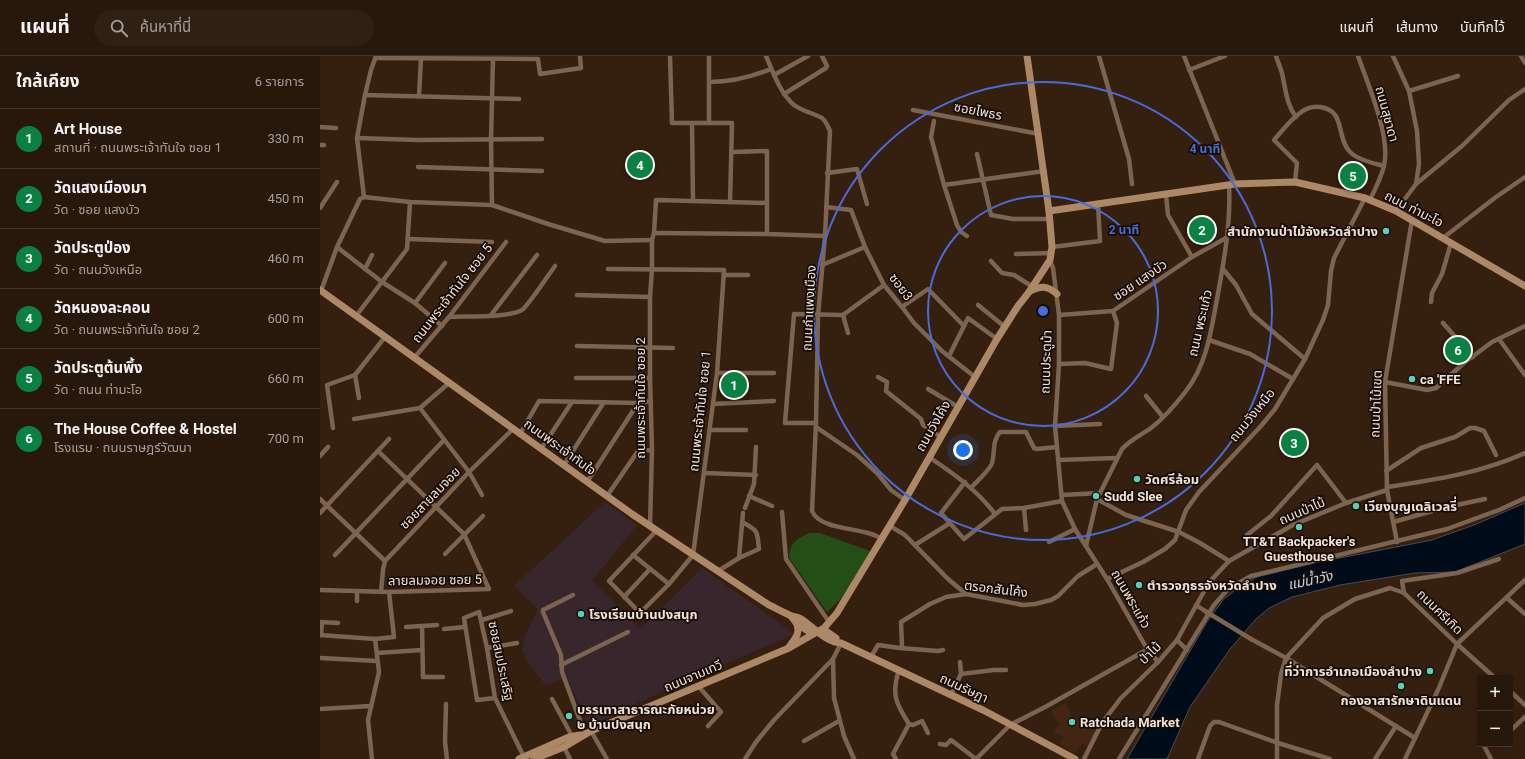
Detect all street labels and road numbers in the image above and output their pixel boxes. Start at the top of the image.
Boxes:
street label: ถนนสุชาดา [1372,85,1402,143]
street label: ซอยไพธร [953,99,1003,123]
street label: ถนน ท่ามะโอ [1382,188,1446,230]
street label: ถนนพระเจ้าทันใจ ซอย 5 [409,240,495,346]
street label: ซอย แสงบัว [1110,257,1170,303]
street label: ถนนกำแพงเมือง [799,265,819,351]
street label: ซอย3 [886,271,916,303]
street label: ถนน พระแก้ว [1185,288,1215,358]
street label: ถนนประตูม้า [1037,330,1055,394]
street label: ถนนพระเจ้าทันใจ ซอย 2 [633,337,648,459]
street label: ถนนพระเจ้าทันใจ ซอย 1 [686,350,714,472]
street label: ถนนป่าไม้เขต [1367,370,1385,438]
street label: ถนนวังเหนือ [1226,385,1278,445]
street label: ถนนวังโค้ง [913,398,953,454]
street label: ถนนพระเจ้าทันใจ [521,416,599,478]
street label: ซอยสายลมจอย [397,464,463,532]
street label: ถนนป่าไม้ [1277,494,1327,528]
street label: ถนนพระแก้ว [1108,567,1154,631]
street label: ลายลมจอย ซอย 5 [388,572,482,588]
street label: ตรอกสันโค้ง [963,578,1029,600]
street label: ถนนศรีเกิด [1414,586,1466,638]
street label: ซอยสมประเสริฐ [485,620,517,702]
street label: ป่าไม้ [1136,639,1164,667]
street label: ถนนจามเทวี [661,657,725,695]
street label: ถนนรัษฎา [937,670,991,706]

